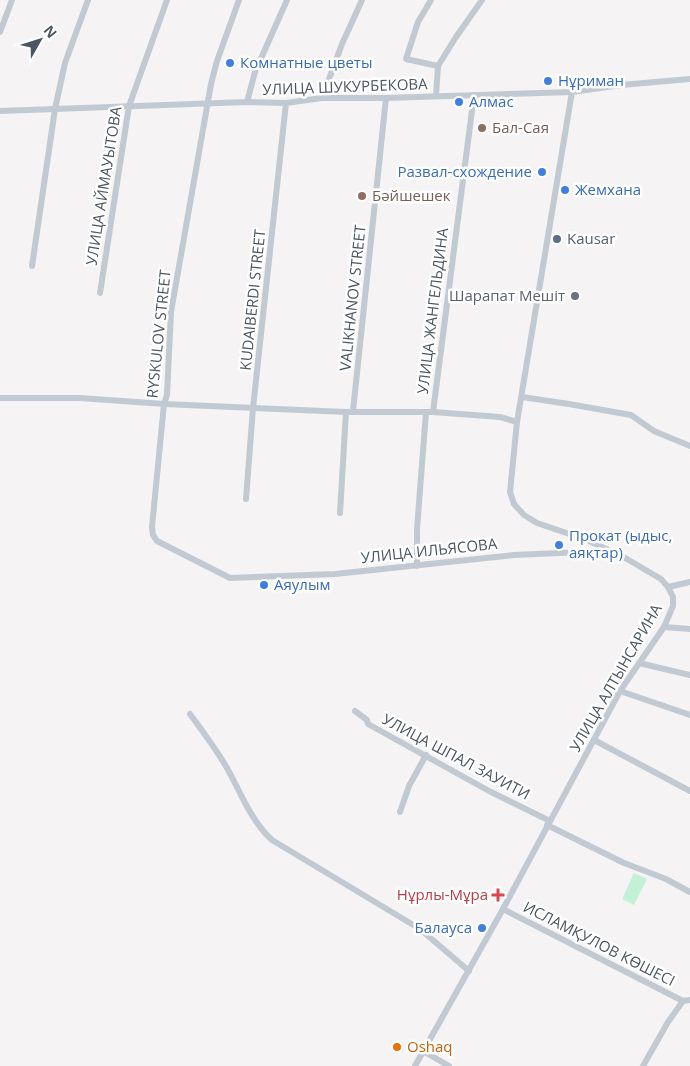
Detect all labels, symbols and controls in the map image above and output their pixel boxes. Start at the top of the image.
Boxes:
north arrow [15,15,65,65]
text: N [40,21,61,42]
place label: Комнатные цветы [240,52,372,72]
marker: Комнатные цветы [224,57,236,69]
place label: Нұриман [558,70,624,90]
street label: УЛИЦА ШУКУРБЕКОВА [262,73,428,99]
marker: Нұриман [542,75,554,87]
place label: Алмас [469,91,514,111]
marker: Алмас [453,96,465,108]
street label: УЛИЦА АЙМАУЫТОВА [81,104,126,267]
place label: Бал-Сая [492,117,549,137]
marker: Бал-Сая [476,122,488,134]
place label: Развал-схождение [397,161,532,181]
marker: Развал-схождение [536,166,548,178]
place label: Жемхана [575,179,641,199]
marker: Жемхана [559,184,571,196]
place label: Бәйшешек [372,185,451,205]
marker: Бәйшешек [356,190,368,202]
street label: VALIKHANOV STREET [334,223,370,372]
street label: УЛИЦА ЖАНГЕЛЬДИНА [412,226,452,395]
street label: KUDAIBERDI STREET [235,228,269,371]
place label: Kausar [567,228,615,248]
marker: Kausar [551,233,563,245]
street label: RYSKULOV STREET [141,268,175,399]
place label: Шарапат Мешіт [449,285,565,305]
marker: Шарапат Мешіт [569,290,581,302]
place label: Прокат (ыдыс, аяқтар) [569,525,672,562]
street label: УЛИЦА ИЛЬЯСОВА [360,533,499,567]
marker: Прокат (ыдыс, аяқтар) [553,539,565,551]
place label: Аяулым [274,574,330,594]
marker: Аяулым [258,579,270,591]
street label: УЛИЦА АЛТЫНСАРИНА [565,599,666,755]
street label: УЛИЦА ШПАЛ ЗАУИТИ [379,709,534,804]
place label: Нұрлы-Мұра [397,884,488,904]
marker: Нұрлы-Мұра [492,889,504,901]
street label: ИСЛАМҚУЛОВ КӨШЕСІ [520,896,679,990]
place label: Балауса [415,917,472,937]
marker: Балауса [476,922,488,934]
place label: Oshaq [407,1036,453,1056]
marker: Oshaq [391,1041,403,1053]

